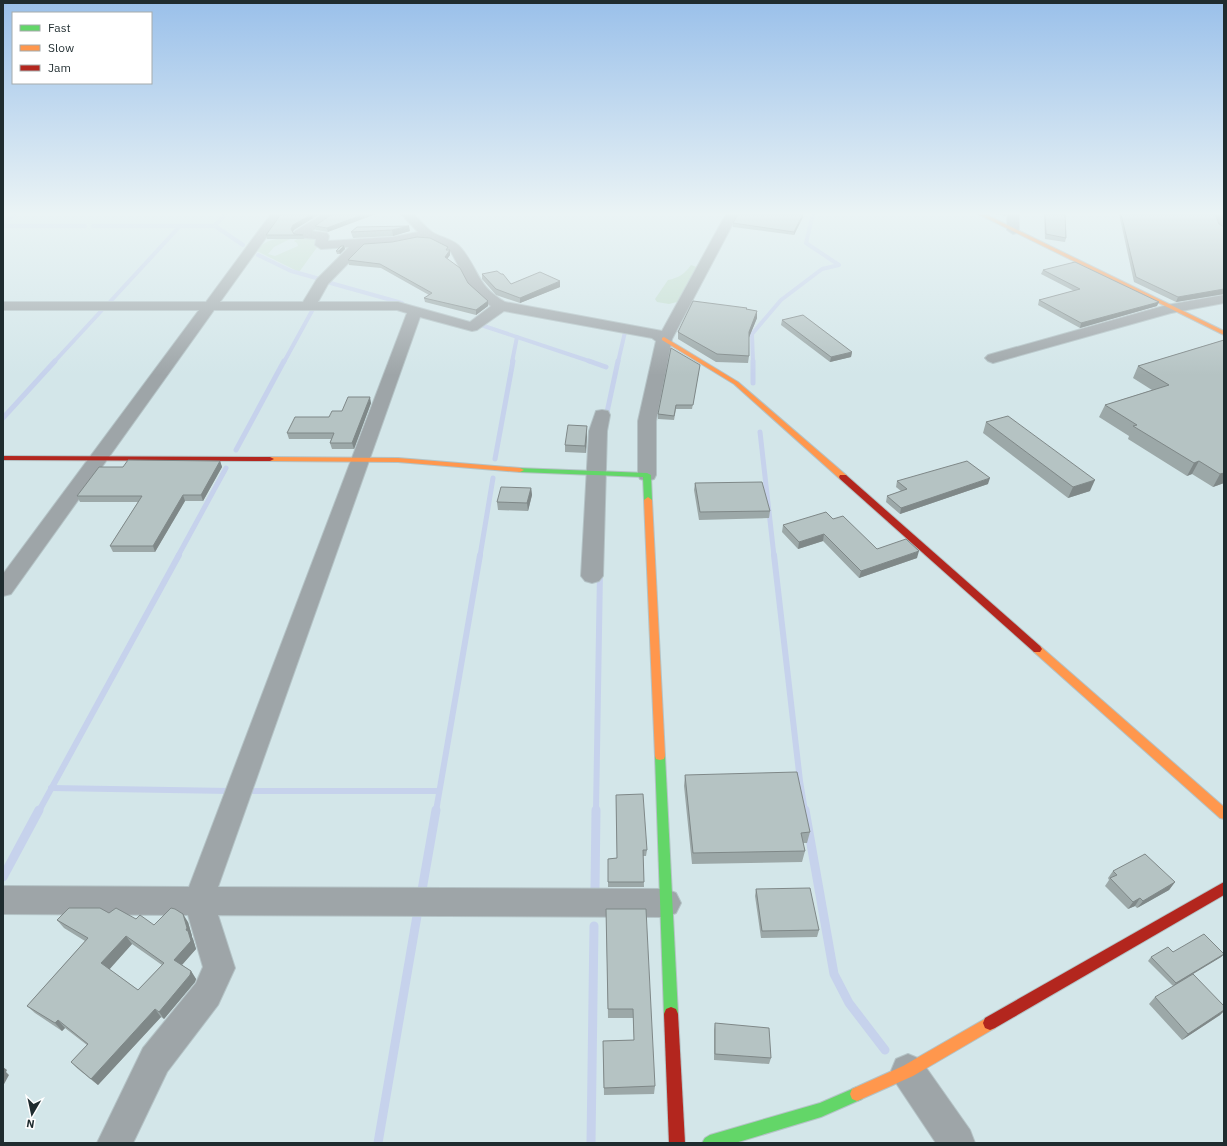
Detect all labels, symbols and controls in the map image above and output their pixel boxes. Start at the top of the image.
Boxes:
legend [12,12,152,84]
text: Fast [48,20,71,35]
text: Slow [48,40,74,55]
text: Jam [48,60,71,75]
north arrow [12,1094,52,1134]
text: N [25,1116,35,1131]

